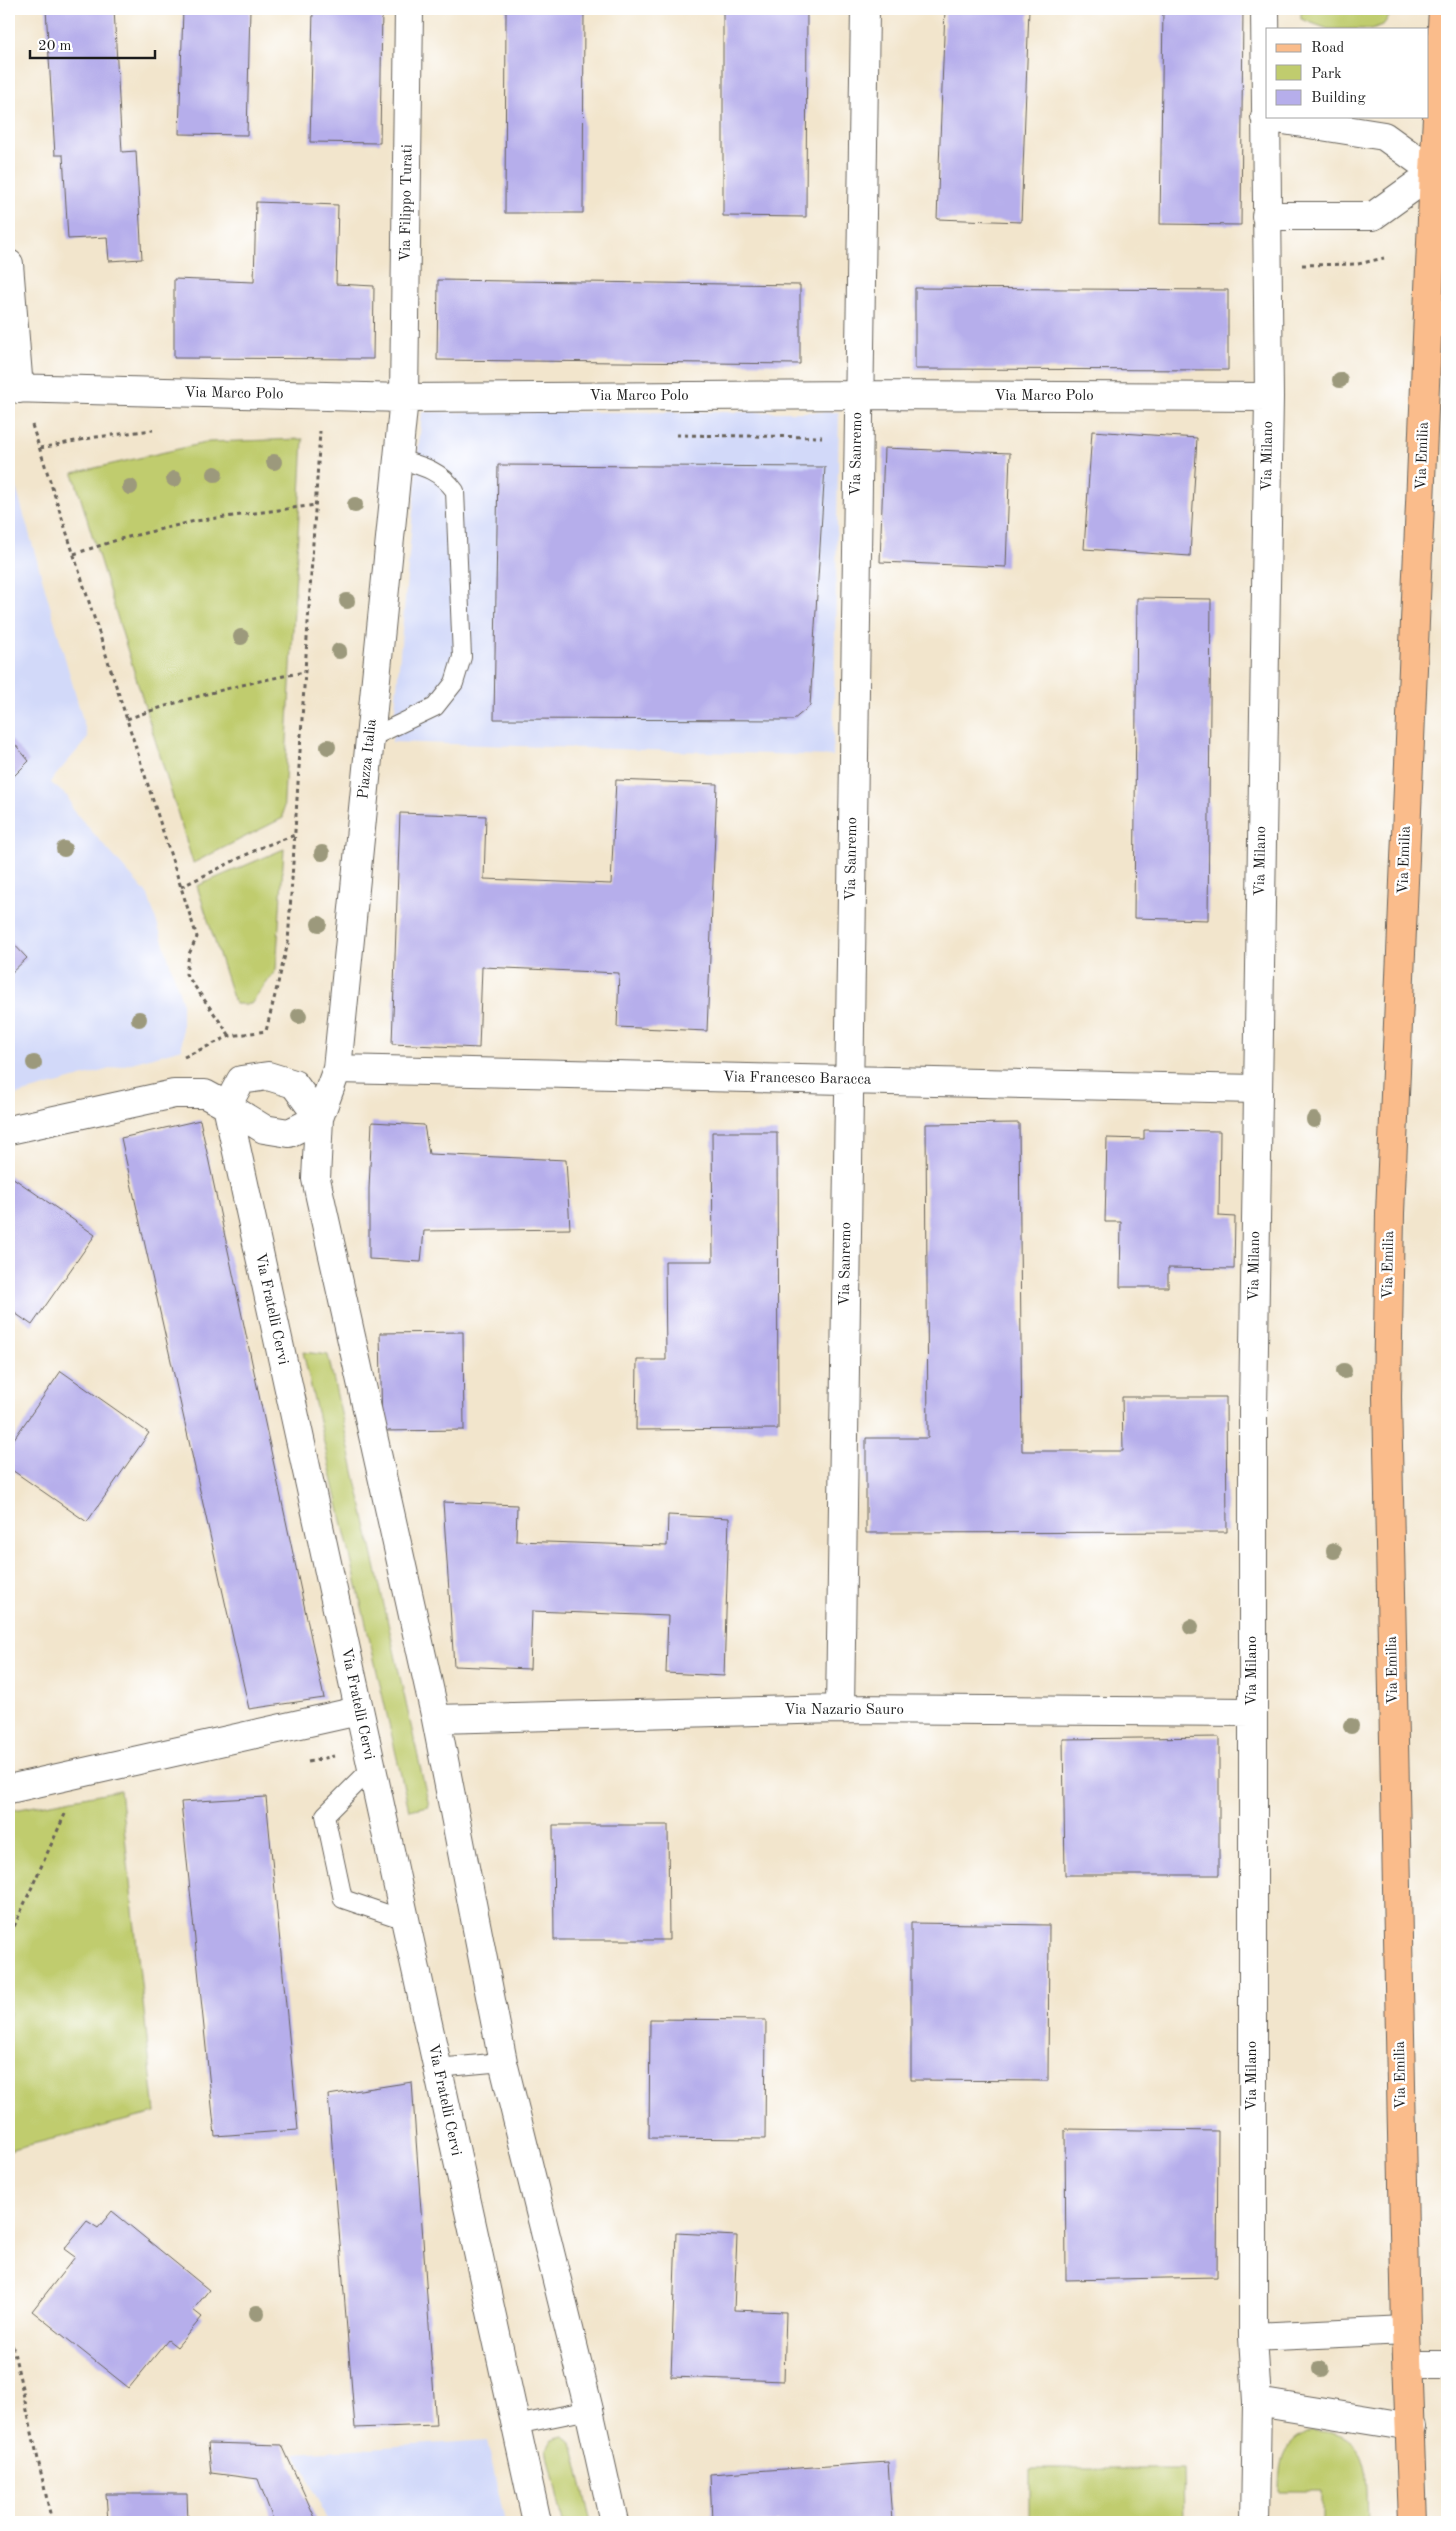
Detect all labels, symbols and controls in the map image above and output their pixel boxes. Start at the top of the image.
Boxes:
scale bar [30,28,155,60]
legend [1266,28,1428,118]
text: 20 m [38,39,72,54]
text: Road [1311,41,1345,56]
text: Park [1311,67,1342,82]
text: Building [1311,91,1366,106]
street label: Via Filippo Turati [398,144,416,262]
street label: Via Marco Polo [184,386,284,402]
street label: Via Marco Polo [589,389,689,404]
street label: Via Marco Polo [994,389,1094,404]
street label: Via Sanremo [849,412,865,496]
street label: Via Milano [1260,421,1276,491]
street label: Via Emilia [1414,421,1432,490]
street label: Piazza Italia [356,718,380,800]
street label: Via Sanremo [844,817,860,901]
street label: Via Emilia [1396,825,1414,894]
street label: Via Milano [1253,826,1269,896]
street label: Via Francesco Baracca [723,1070,872,1088]
street label: Via Sanremo [838,1222,854,1306]
street label: Via Emilia [1381,1230,1397,1299]
street label: Via Milano [1247,1231,1263,1301]
street label: Via Fratelli Cervi [252,1252,290,1366]
street label: Via Emilia [1385,1635,1401,1704]
street label: Via Milano [1245,1636,1260,1706]
street label: Via Fratelli Cervi [338,1647,376,1761]
street label: Via Nazario Sauro [784,1703,904,1718]
street label: Via Emilia [1393,2040,1409,2109]
street label: Via Milano [1245,2041,1260,2111]
street label: Via Fratelli Cervi [425,2043,463,2157]

